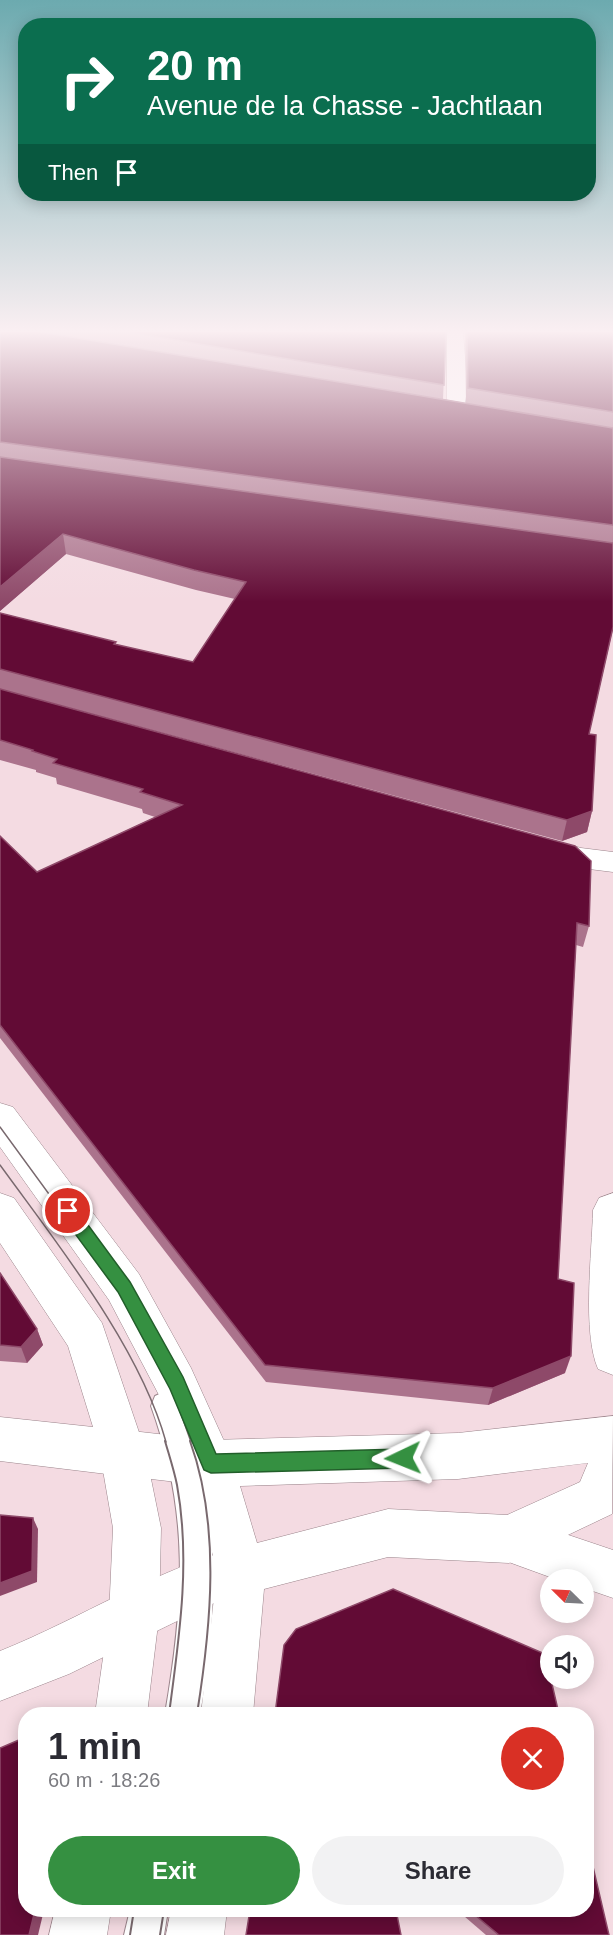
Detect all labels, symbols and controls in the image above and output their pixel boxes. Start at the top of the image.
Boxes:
icon: right [48,42,126,120]
text: 20 m [147,42,243,89]
text: Avenue de la Chasse - Jachtlaan [147,91,543,121]
icon: arrive [110,156,143,189]
text: Then [48,160,98,185]
pin [42,1185,93,1236]
icon: arrive [51,1194,84,1227]
position arrow [371,1426,435,1490]
north arrow [540,1569,594,1623]
map controls [540,1569,594,1689]
button: sound [540,1635,594,1689]
text: 1 min [48,1726,142,1767]
button: close [501,1727,564,1790]
text: 60 m · 18:26 [48,1769,160,1791]
button: Exit [48,1836,300,1905]
button: Share [312,1836,564,1905]

